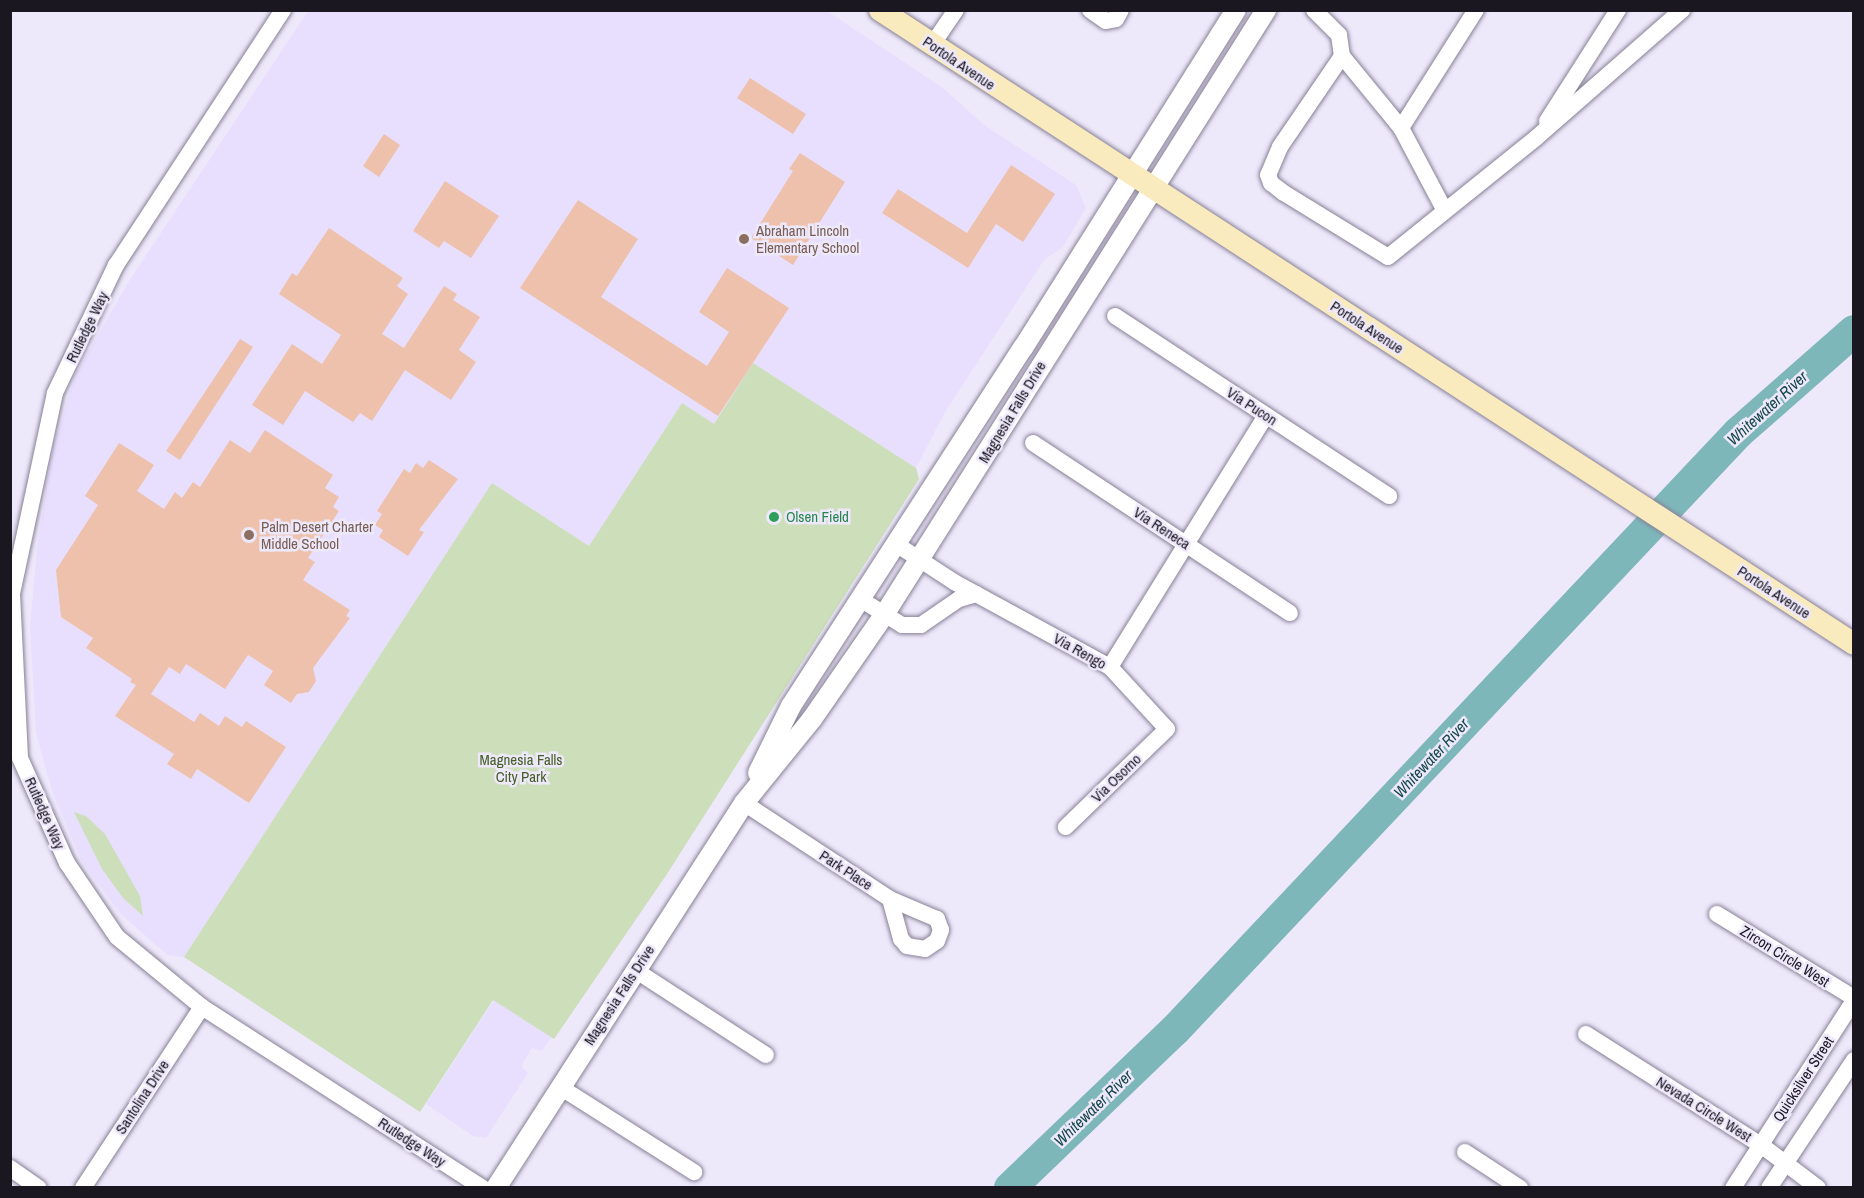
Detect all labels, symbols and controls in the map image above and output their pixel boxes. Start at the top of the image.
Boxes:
street label: Portola Avenue [919,32,999,94]
place label: Abraham Lincoln Elementary School [756,221,859,256]
marker: Abraham Lincoln Elementary School [737,232,751,246]
street label: Rutledge Way [62,289,112,365]
street label: Portola Avenue [1327,297,1407,357]
street label: Magnesia Falls Drive [975,358,1049,466]
water label: Whitewater River [1723,367,1811,449]
street label: Via Pucon [1223,383,1281,429]
street label: Via Reneca [1130,503,1194,553]
place label: Olsen Field [786,508,849,526]
marker: Olsen Field [767,510,781,524]
place label: Palm Desert Charter Middle School [261,517,373,552]
marker: Palm Desert Charter Middle School [242,528,256,542]
street label: Portola Avenue [1734,562,1814,622]
street label: Via Rengo [1050,629,1110,673]
water label: Whitewater River [1389,714,1473,802]
park label: Magnesia Falls City Park [480,750,562,785]
street label: Via Osorno [1087,750,1145,806]
street label: Rutledge Way [21,774,69,852]
street label: Park Place [816,846,876,894]
street label: Zircon Circle West [1737,921,1833,991]
street label: Magnesia Falls Drive [580,942,658,1048]
street label: Quicksilver Street [1769,1033,1837,1125]
street label: Santolina Drive [111,1057,173,1137]
water label: Whitewater River [1050,1066,1136,1150]
street label: Nevada Circle West [1653,1072,1755,1146]
street label: Rutledge Way [375,1114,449,1170]

